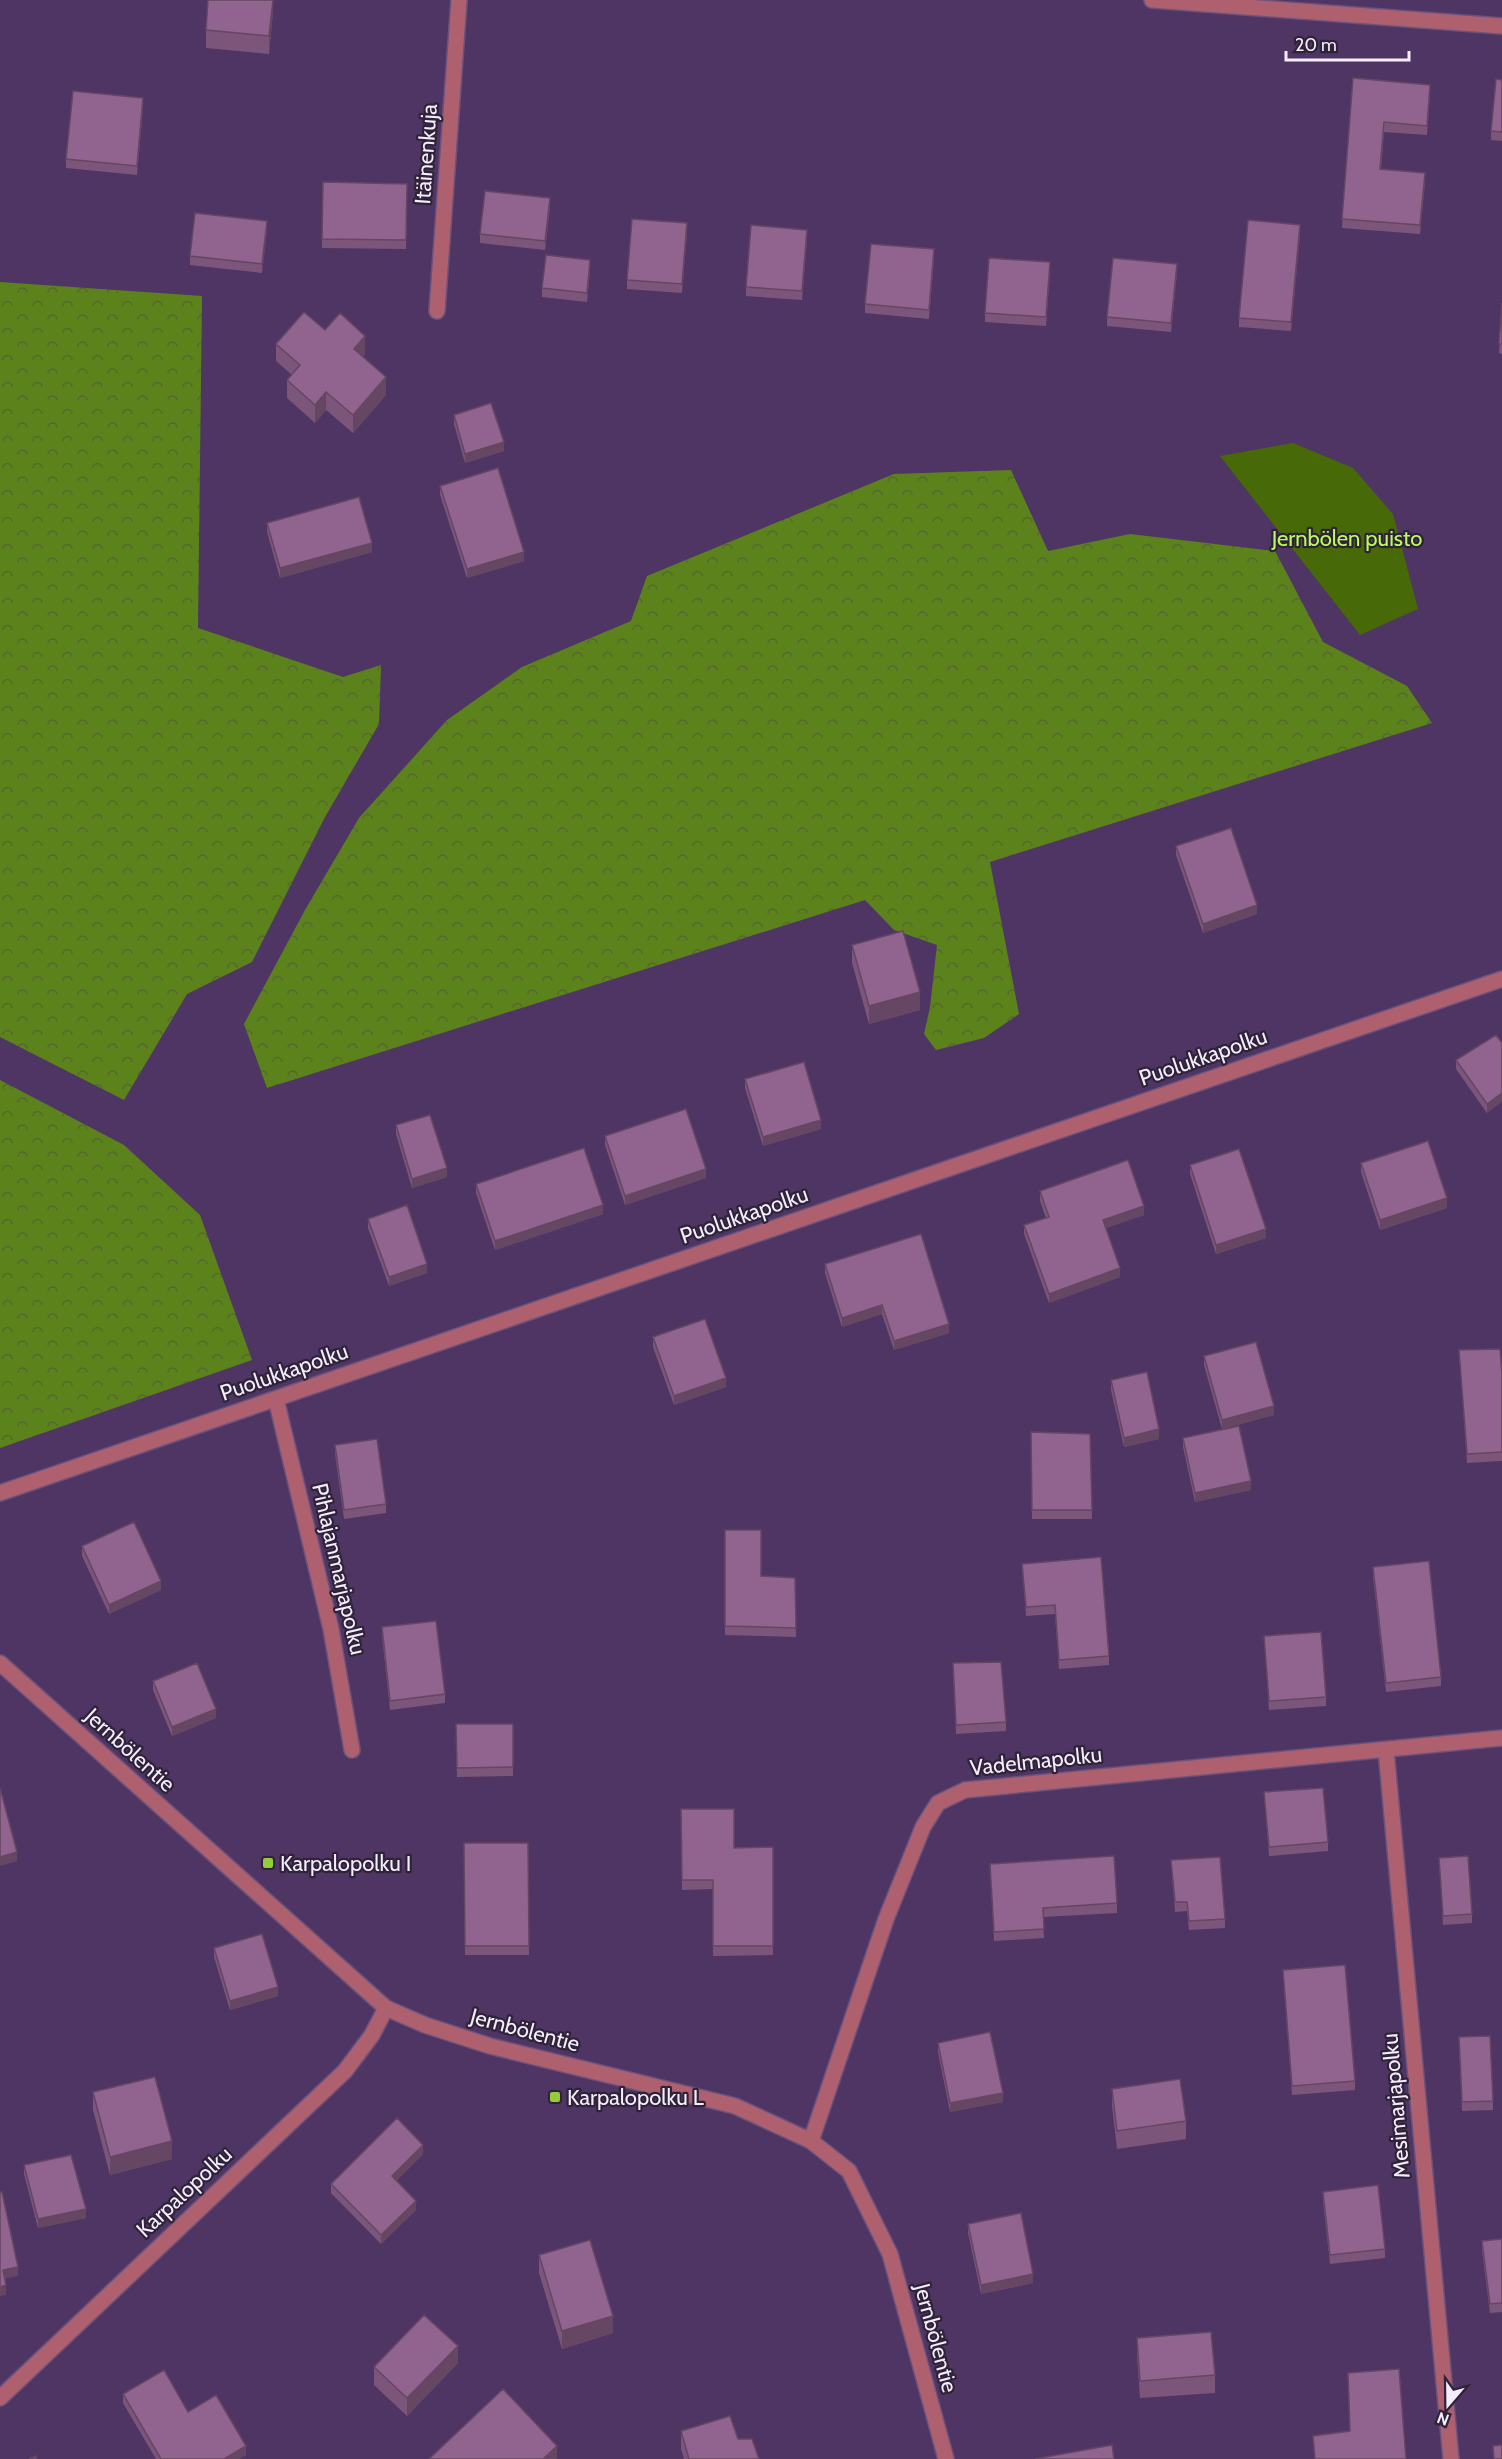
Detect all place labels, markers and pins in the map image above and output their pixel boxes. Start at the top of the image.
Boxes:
place label: Karpalopolku I [280,1850,411,1877]
marker: Karpalopolku I [261,1856,275,1870]
place label: Karpalopolku L [567,2084,704,2111]
marker: Karpalopolku L [548,2090,562,2104]

